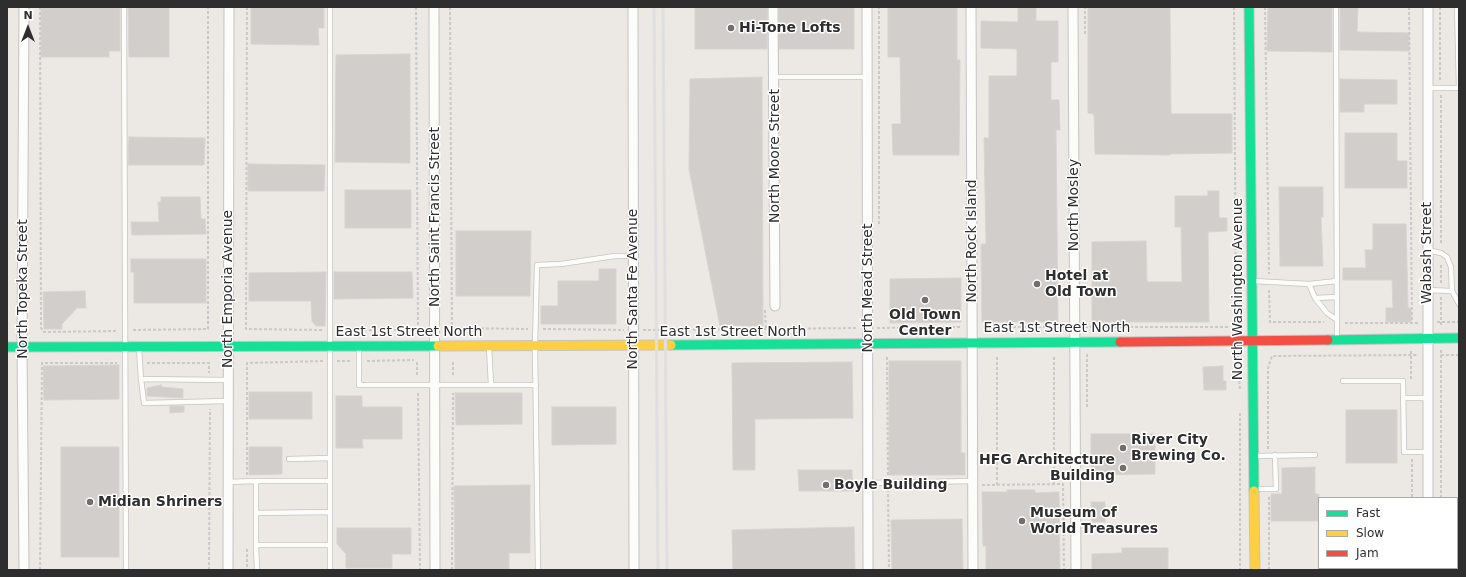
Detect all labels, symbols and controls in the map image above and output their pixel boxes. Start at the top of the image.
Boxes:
north arrow [8,8,48,48]
text: N [23,9,33,22]
place label: Hi-Tone Lofts [739,20,841,36]
marker: Hi-Tone Lofts [726,23,736,33]
street label: North Moore Street [767,89,783,223]
street label: North Saint Francis Street [427,127,443,307]
street label: North Mosley [1066,159,1082,251]
street label: North Rock Island [964,179,980,303]
street label: North Washington Avenue [1230,198,1246,380]
street label: Wabash Street [1419,202,1435,304]
street label: North Santa Fe Avenue [625,209,641,369]
street label: North Emporia Avenue [220,210,236,368]
street label: North Topeka Street [15,219,31,359]
street label: North Mead Street [860,224,876,352]
place label: Hotel at Old Town [1045,268,1117,300]
marker: Hotel at Old Town [1032,279,1042,289]
marker: Old Town Center [920,295,930,305]
place label: Old Town Center [889,307,961,340]
street label: East 1st Street North [984,320,1130,336]
street label: East 1st Street North [336,324,482,340]
street label: East 1st Street North [660,324,806,340]
place label: River City Brewing Co. [1131,432,1226,464]
marker: River City Brewing Co. [1118,443,1128,453]
place label: HFG Architecture Building [979,452,1115,484]
marker: HFG Architecture Building [1118,463,1128,473]
place label: Boyle Building [834,477,948,493]
marker: Boyle Building [821,480,831,490]
place label: Midian Shriners [98,494,222,510]
marker: Midian Shriners [85,497,95,507]
legend [1318,497,1458,569]
place label: Museum of World Treasures [1030,505,1158,538]
text: Fast [1356,506,1380,520]
marker: Museum of World Treasures [1017,516,1027,526]
text: Slow [1356,526,1384,540]
text: Jam [1356,546,1379,560]

